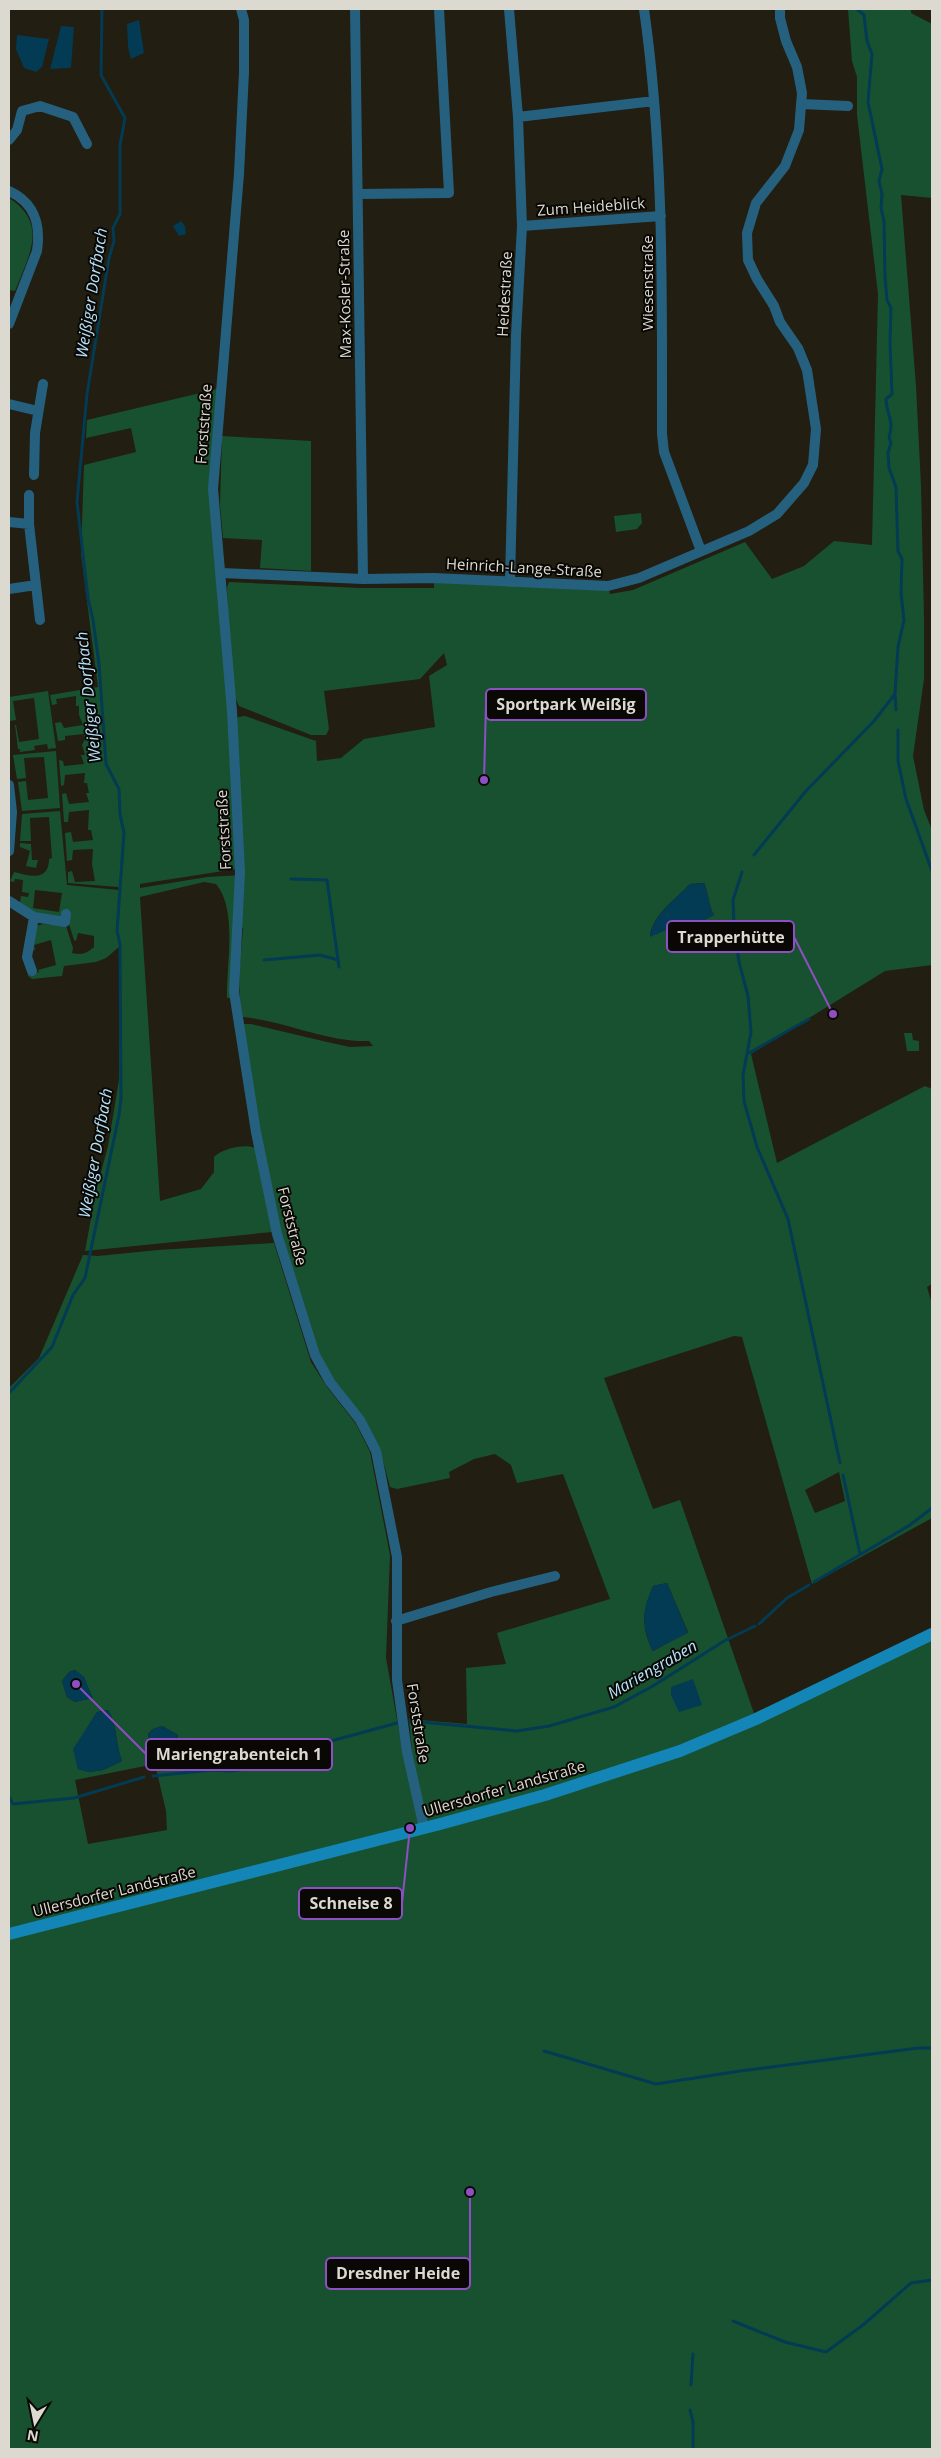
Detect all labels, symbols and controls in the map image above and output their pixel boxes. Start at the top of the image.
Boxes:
street label: Zum Heideblick [536,192,646,220]
water label: Weißiger Dorfbach [70,226,112,360]
street label: Max-Kosler-Straße [333,229,355,359]
street label: Wiesenstraße [637,235,657,331]
street label: Heidestraße [492,251,516,337]
street label: Forststraße [190,383,216,465]
street label: Heinrich-Lange-Straße [446,553,602,581]
water label: Weißiger Dorfbach [70,630,106,764]
callout: Sportpark Weißig [486,689,646,720]
text: Sportpark Weißig [496,693,636,715]
street label: Forststraße [211,789,235,871]
callout: Trapperhütte [667,921,794,952]
text: Trapperhütte [677,926,785,948]
water label: Weißiger Dorfbach [73,1086,117,1220]
street label: Forststraße [274,1185,312,1267]
water label: Mariengraben [603,1634,701,1704]
street label: Forststraße [403,1682,435,1764]
callout: Mariengrabenteich 1 [146,1739,332,1770]
text: Mariengrabenteich 1 [156,1743,322,1765]
street label: Ullersdorfer Landstraße [421,1755,587,1821]
street label: Ullersdorfer Landstraße [30,1861,198,1921]
callout: Schneise 8 [299,1888,402,1919]
text: Schneise 8 [309,1892,393,1914]
callout: Dresdner Heide [326,2258,470,2289]
text: Dresdner Heide [336,2262,460,2284]
north arrow [10,2398,60,2448]
text: N [25,2426,40,2447]

